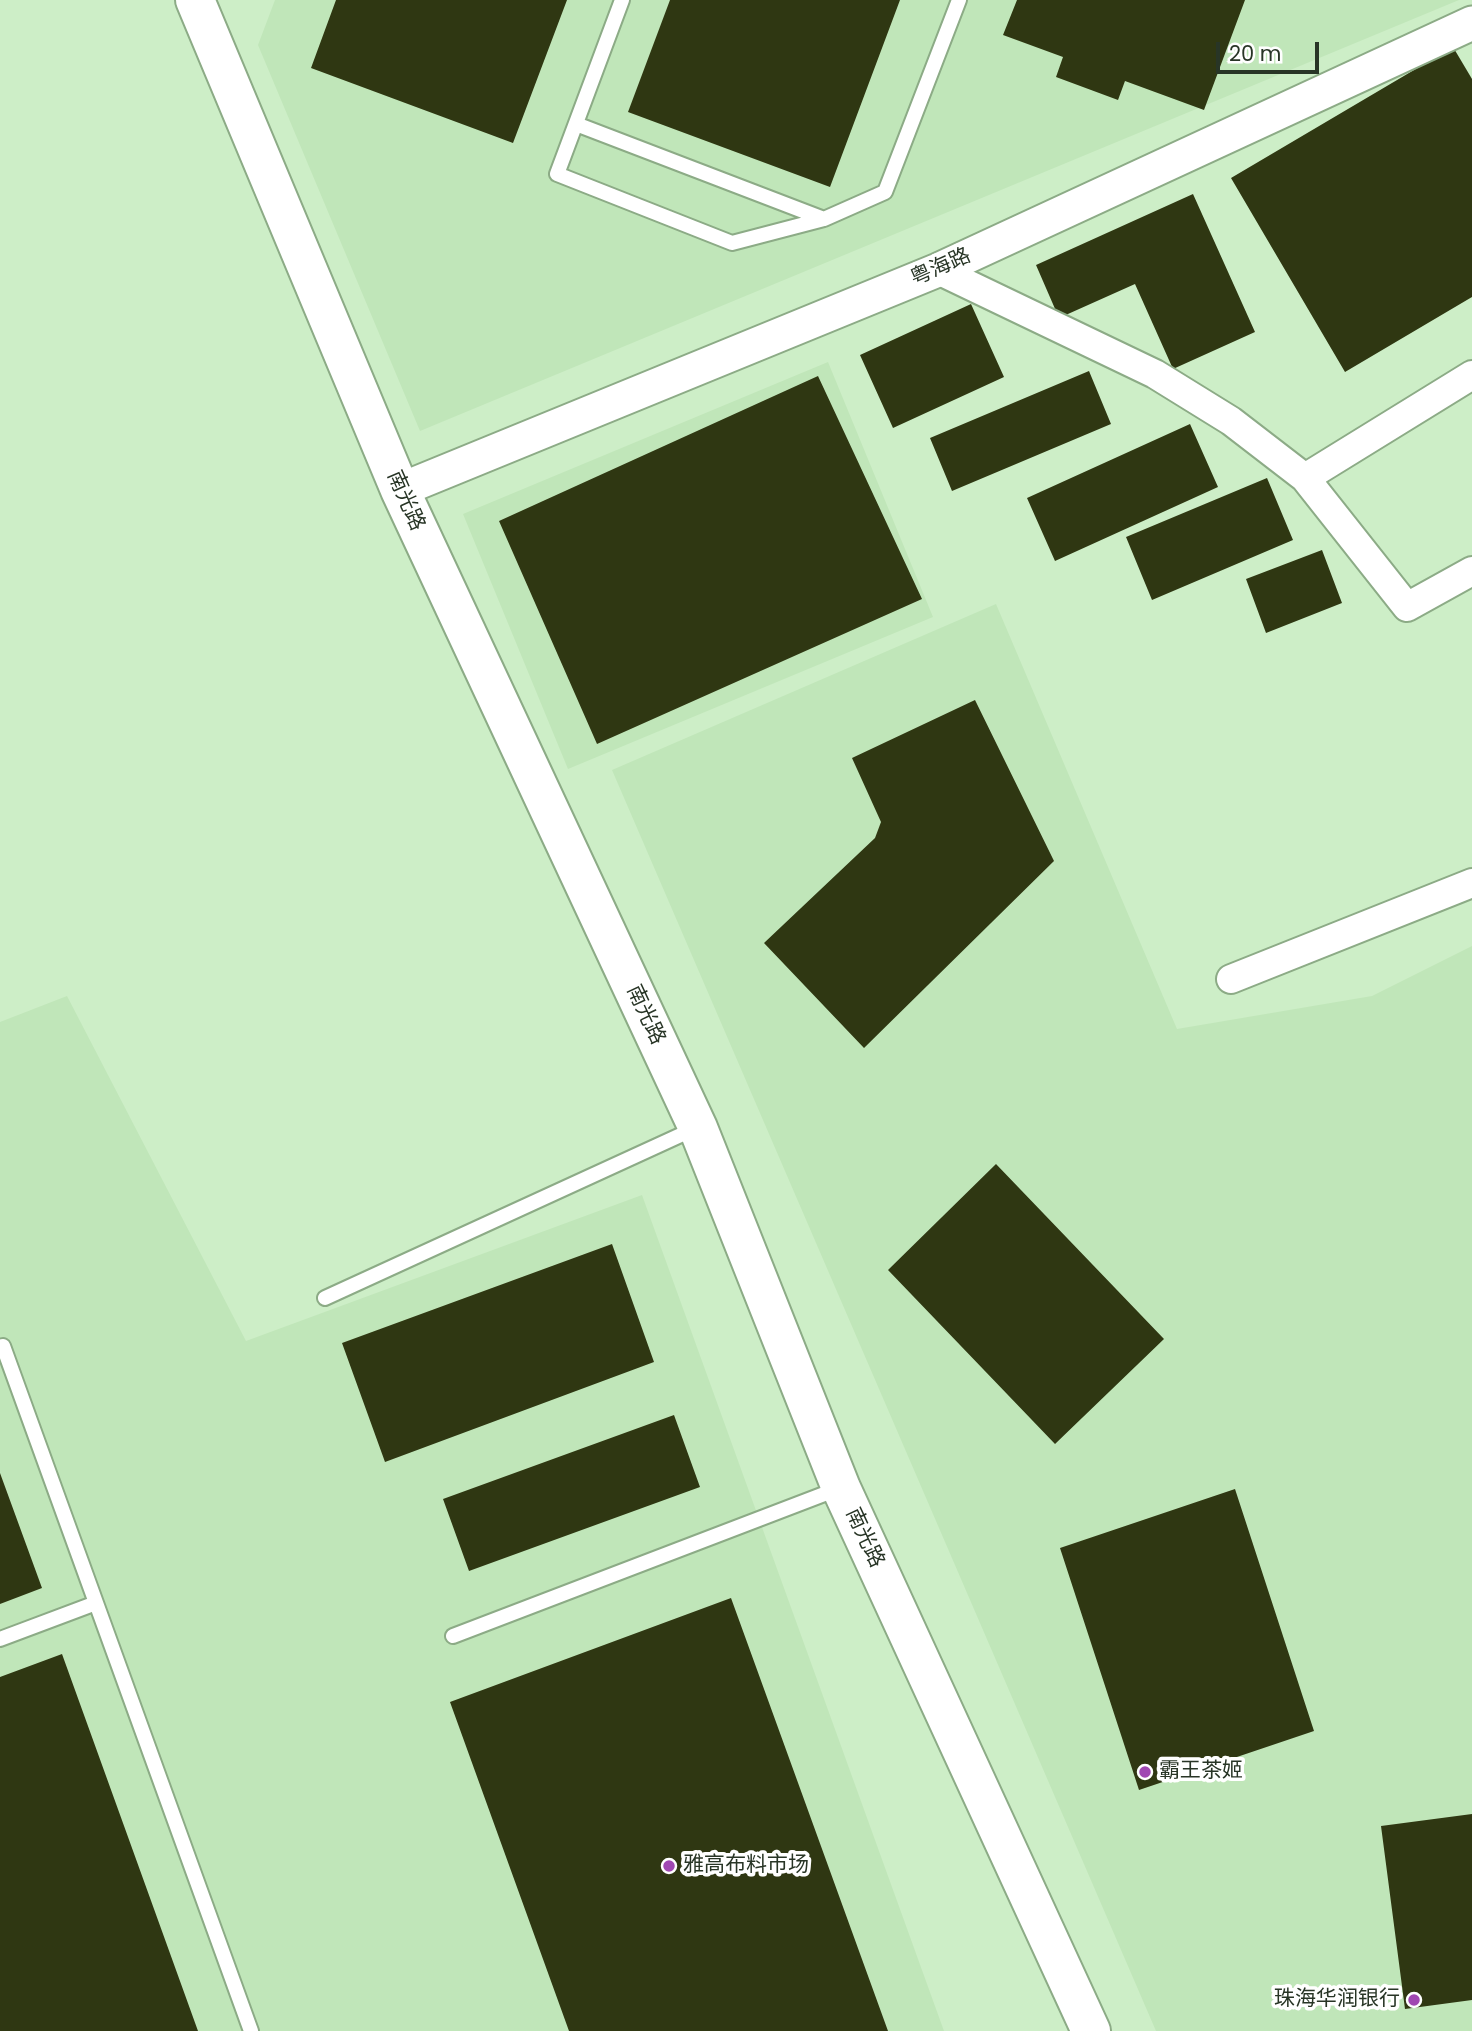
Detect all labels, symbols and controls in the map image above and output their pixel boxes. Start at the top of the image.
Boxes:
scale bar [1220,28,1323,72]
text: 20 m [1229,39,1282,68]
street label: 粤海路 [907,244,975,292]
street label: 南光路 [381,467,429,535]
street label: 南光路 [620,981,670,1049]
street label: 南光路 [839,1504,889,1572]
place label: 霸王茶姬 [1159,1759,1243,1785]
marker: 霸王茶姬 [1137,1764,1153,1780]
place label: 雅高布料市场 [683,1853,809,1879]
marker: 雅高布料市场 [661,1858,677,1874]
place label: 珠海华润银行 [1274,1987,1400,2013]
marker: 珠海华润银行 [1406,1992,1422,2008]

